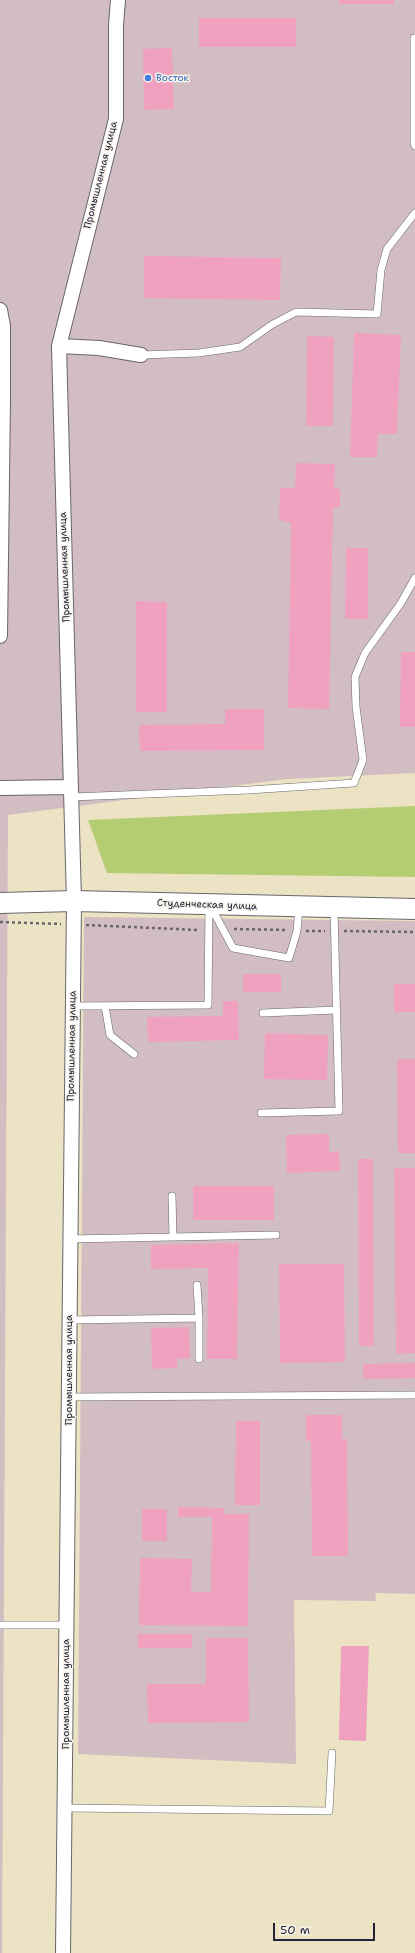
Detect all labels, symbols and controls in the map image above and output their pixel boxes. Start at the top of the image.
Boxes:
place label: Восток [156,72,189,84]
marker: Восток [143,73,153,83]
street label: Промышленная улица [82,120,120,230]
street label: Промышленная улица [57,512,73,622]
street label: Студенческая улица [157,897,257,913]
street label: Промышленная улица [65,991,79,1101]
street label: Промышленная улица [63,1315,75,1425]
street label: Промышленная улица [60,1639,72,1749]
scale bar [275,1915,377,1941]
text: 50 m [280,1922,310,1938]

